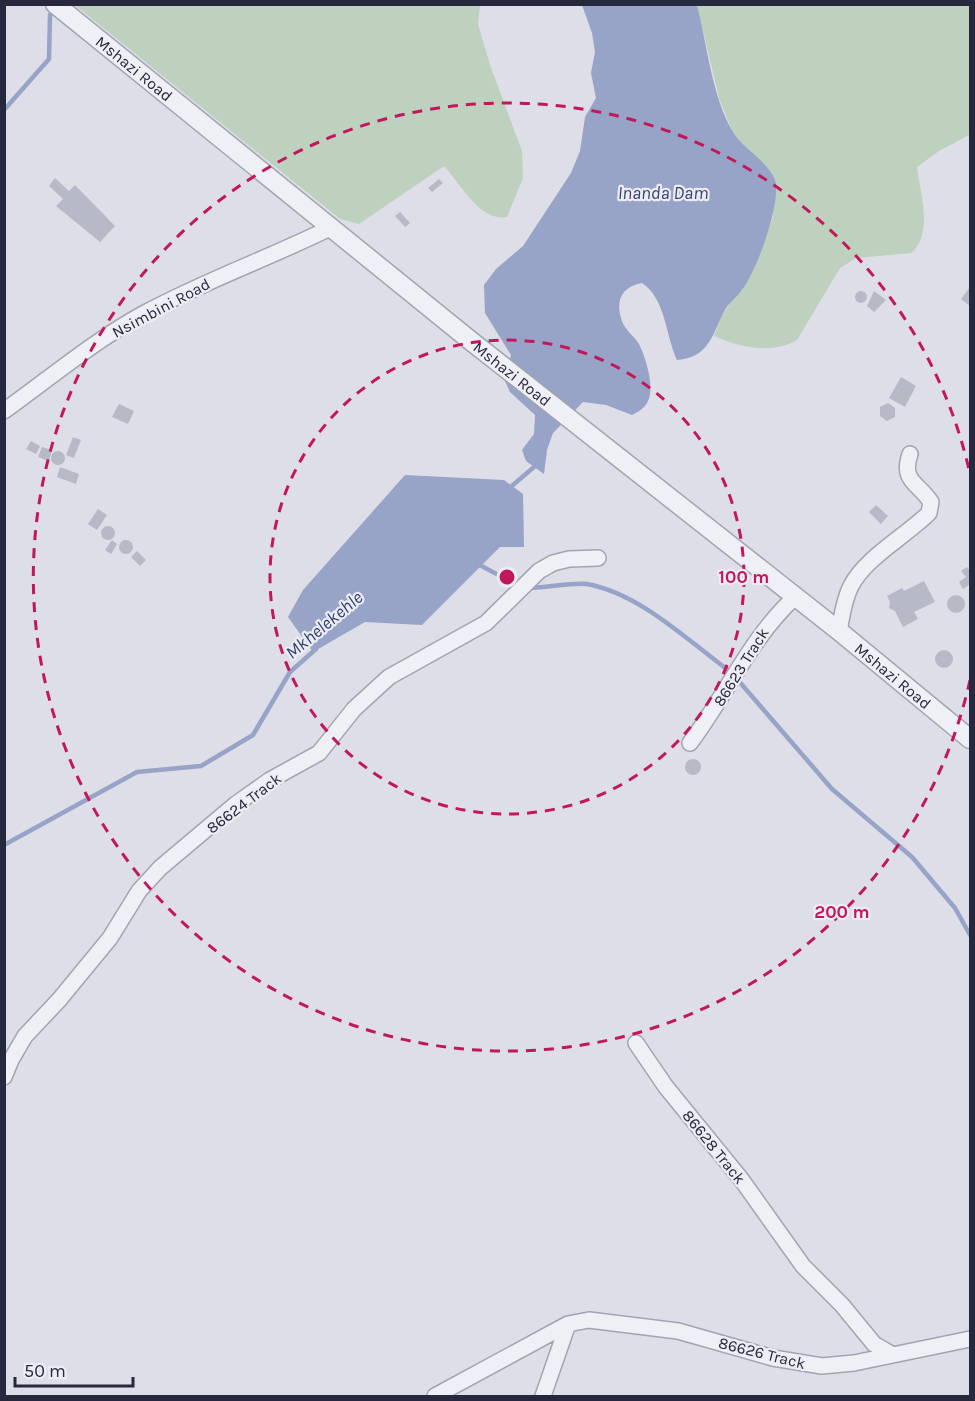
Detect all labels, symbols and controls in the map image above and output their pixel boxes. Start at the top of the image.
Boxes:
street label: Mshazi Road [92,31,177,105]
water label: Inanda Dam [618,182,708,204]
street label: Nsimbini Road [109,274,213,342]
street label: Mshazi Road [470,337,555,410]
text: 100 m [719,566,769,588]
centre of rings [497,567,517,587]
water label: Mkhelekehle [281,586,367,664]
street label: 86623 Track [709,624,773,710]
street label: Mshazi Road [851,639,935,713]
street label: 86624 Track [203,769,285,837]
text: 200 m [814,901,870,923]
street label: 86628 Track [678,1106,750,1188]
street label: 86626 Track [716,1333,808,1373]
scale bar [15,1350,134,1388]
text: 50 m [24,1360,66,1382]

